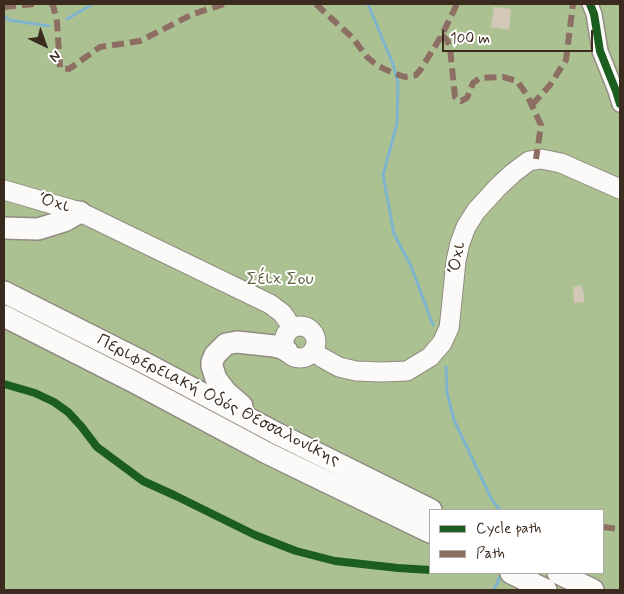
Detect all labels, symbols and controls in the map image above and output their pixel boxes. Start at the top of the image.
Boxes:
north arrow [20,20,70,70]
scale bar [444,20,595,52]
text: 100 m [450,29,490,49]
text: N [46,46,65,66]
street label: Όχι [36,189,72,219]
street label: Όχι [444,241,472,275]
park label: Σέιχ Σου [246,269,314,291]
street label: Περιφερειακή Οδός Θεσσαλονίκης [93,330,343,472]
legend [429,509,604,574]
text: Cycle path [476,519,541,539]
text: Path [476,544,505,564]

